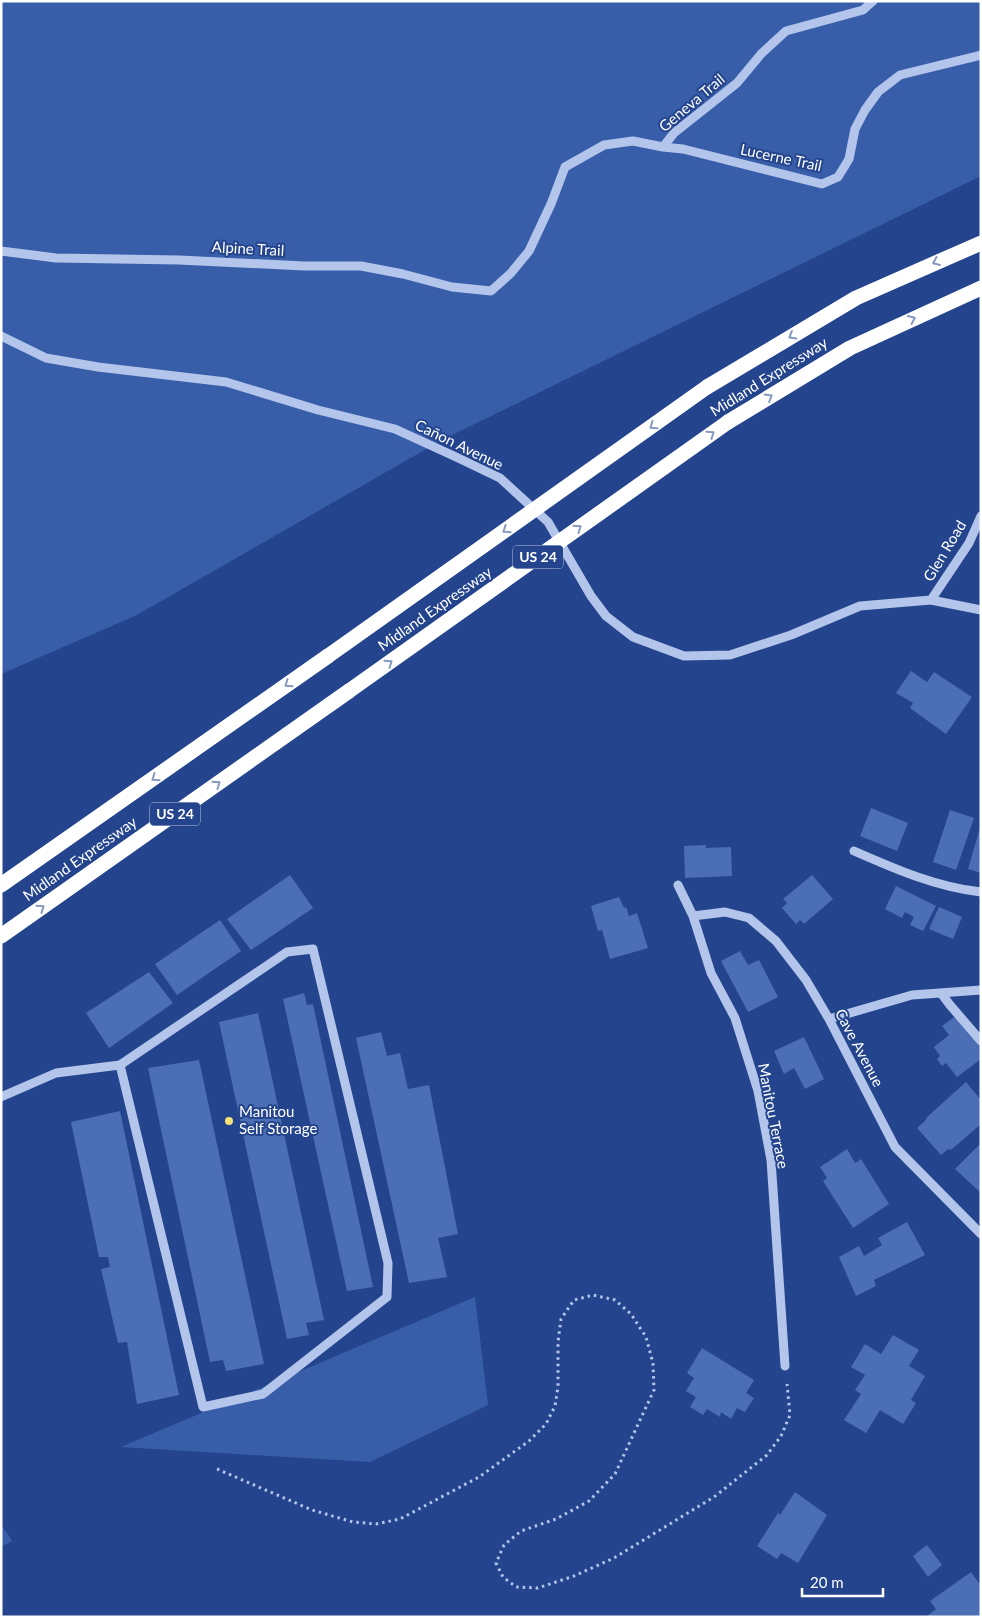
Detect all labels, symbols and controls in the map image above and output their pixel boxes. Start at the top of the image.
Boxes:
street label: Geneva Trail [655,69,728,135]
street label: Lucerne Trail [739,140,824,174]
street label: Alpine Trail [211,237,285,259]
one-way arrow [932,256,941,267]
one-way arrow [907,315,916,326]
one-way arrow [788,330,797,340]
street label: Midland Expressway [707,333,831,419]
one-way arrow [764,393,773,403]
street label: Cañon Avenue [412,415,506,473]
one-way arrow [649,420,659,429]
one-way arrow [705,431,715,440]
street label: Glen Road [919,517,969,584]
one-way arrow [502,524,512,533]
one-way arrow [573,525,582,534]
road number: US 24 [513,546,563,568]
street label: Midland Expressway [374,562,495,654]
one-way arrow [383,660,393,669]
one-way arrow [284,678,294,687]
one-way arrow [151,772,161,781]
one-way arrow [211,781,221,790]
road number: US 24 [150,802,200,826]
street label: Midland Expressway [19,812,140,904]
one-way arrow [35,905,45,914]
street label: Cave Avenue [832,1005,888,1090]
street label: Manitou Terrace [755,1062,793,1170]
place label: Manitou Self Storage [239,1102,317,1137]
marker: Manitou Self Storage [223,1115,235,1127]
scale bar [802,1566,883,1598]
text: 20 m [810,1573,844,1591]

